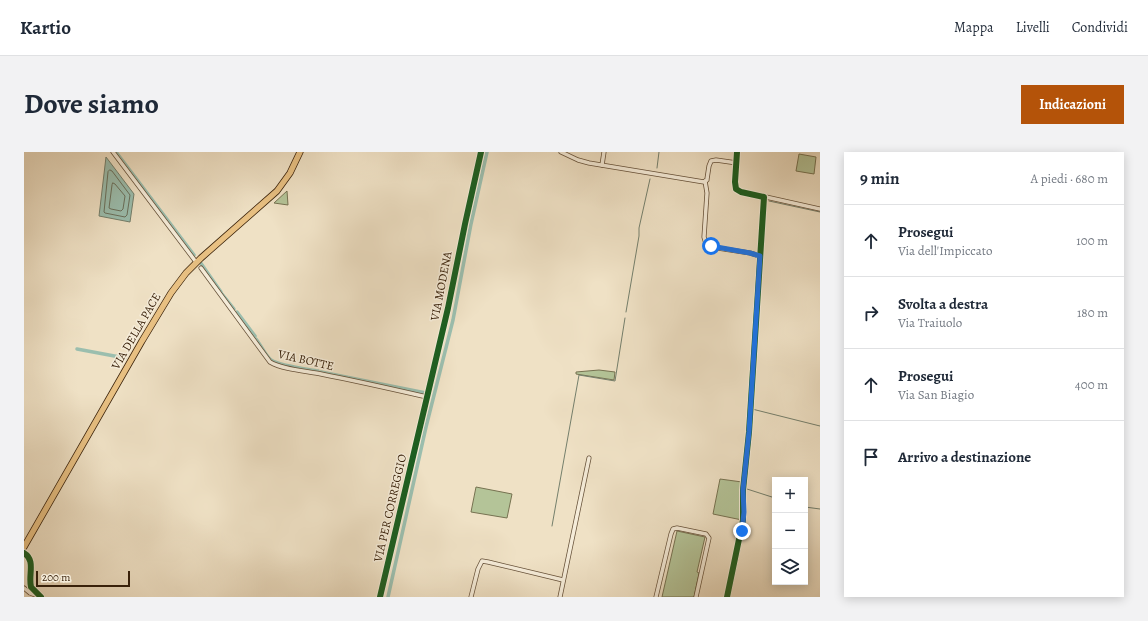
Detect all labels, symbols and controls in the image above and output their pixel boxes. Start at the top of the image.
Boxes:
text: Kartio [20,15,71,41]
text: Mappa [954,18,994,37]
text: Livelli [1016,18,1050,37]
text: Condividi [1072,18,1128,37]
text: Dove siamo [24,85,159,123]
button: Indicazioni [1021,85,1124,124]
text: 9 min [860,167,900,190]
text: A piedi · 680 m [1030,170,1108,187]
text: Prosegui [898,222,954,242]
icon: ahead [860,230,882,252]
text: 100 m [1076,232,1108,249]
route start [702,237,720,255]
text: Via dell'Impiccato [898,242,993,259]
street label: VIA MODENA [426,249,456,323]
street label: VIA DELLA PACE [107,290,164,373]
text: Svolta a destra [898,294,988,314]
icon: right [860,302,882,324]
text: 180 m [1077,304,1108,321]
text: Via Traiuolo [898,314,962,331]
street label: VIA BOTTE [276,346,335,374]
text: Prosegui [898,366,954,386]
icon: ahead [860,374,882,396]
text: 400 m [1075,376,1108,393]
text: Via San Biagio [898,386,974,403]
icon: arrive [860,446,882,468]
text: Arrivo a destinazione [898,447,1031,467]
street label: VIA PER CORREGGIO [370,453,410,564]
map controls [772,477,808,585]
button: + [772,477,808,513]
button: − [772,513,808,549]
route end [733,522,751,540]
button: layers [772,549,808,585]
scale bar [36,569,130,588]
text: 200 m [42,570,70,585]

